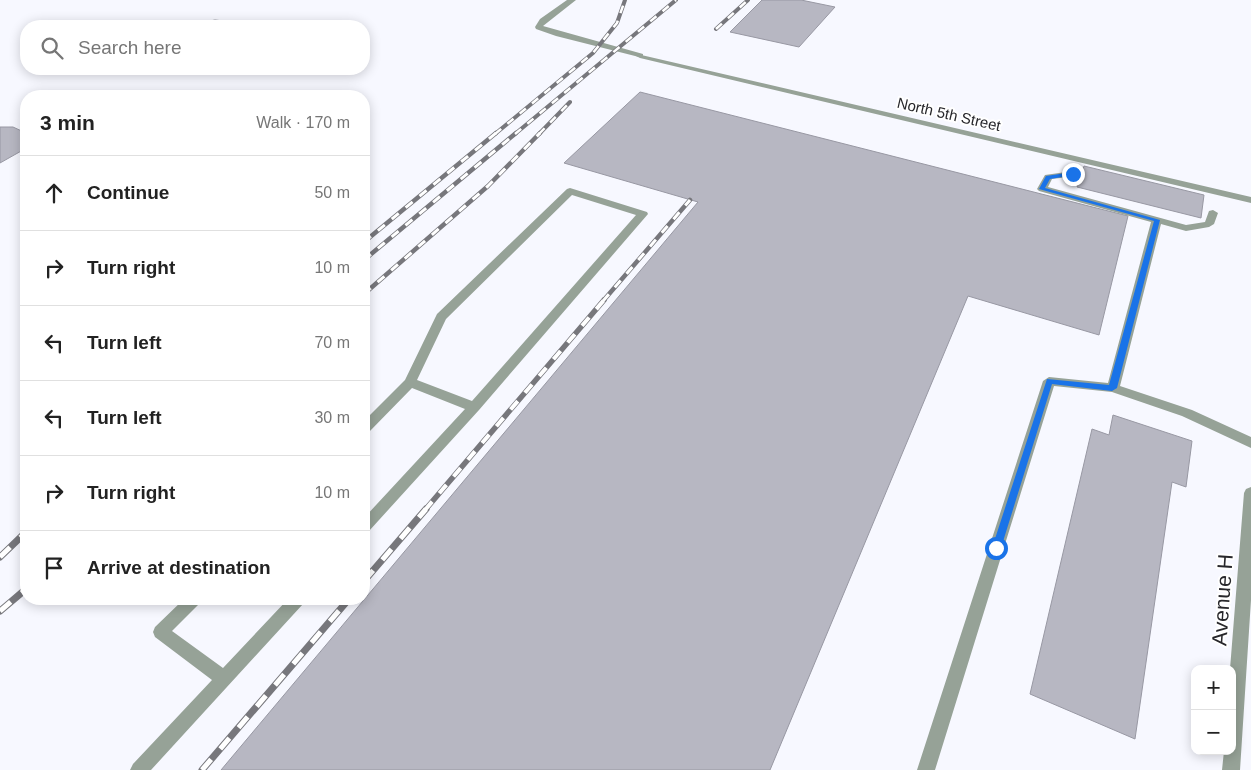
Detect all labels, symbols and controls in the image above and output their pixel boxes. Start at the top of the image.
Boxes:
search box [20,20,370,75]
icon: search [38,34,66,62]
text: Search here [78,37,182,58]
street label: North 5th Street [895,94,1003,134]
text: 3 min [40,111,95,134]
text: Walk · 170 m [256,114,350,131]
route end [1062,163,1085,186]
icon: ahead [40,179,68,207]
text: Continue [87,182,169,203]
text: 50 m [314,184,350,201]
icon: right [40,254,68,282]
text: Turn right [87,257,175,278]
text: 10 m [314,259,350,276]
icon: left [40,329,68,357]
text: Turn left [87,332,162,353]
text: 70 m [314,334,350,351]
icon: left [40,404,68,432]
text: Turn left [87,407,162,428]
text: 30 m [314,409,350,426]
icon: right [40,479,68,507]
text: Turn right [87,482,175,503]
text: 10 m [314,484,350,501]
route start [985,537,1008,560]
street label: Avenue H [1207,553,1237,647]
icon: arrive [40,554,68,582]
text: Arrive at destination [87,557,271,578]
map controls [1191,665,1236,755]
button: + [1191,665,1236,710]
button: − [1191,710,1236,755]

